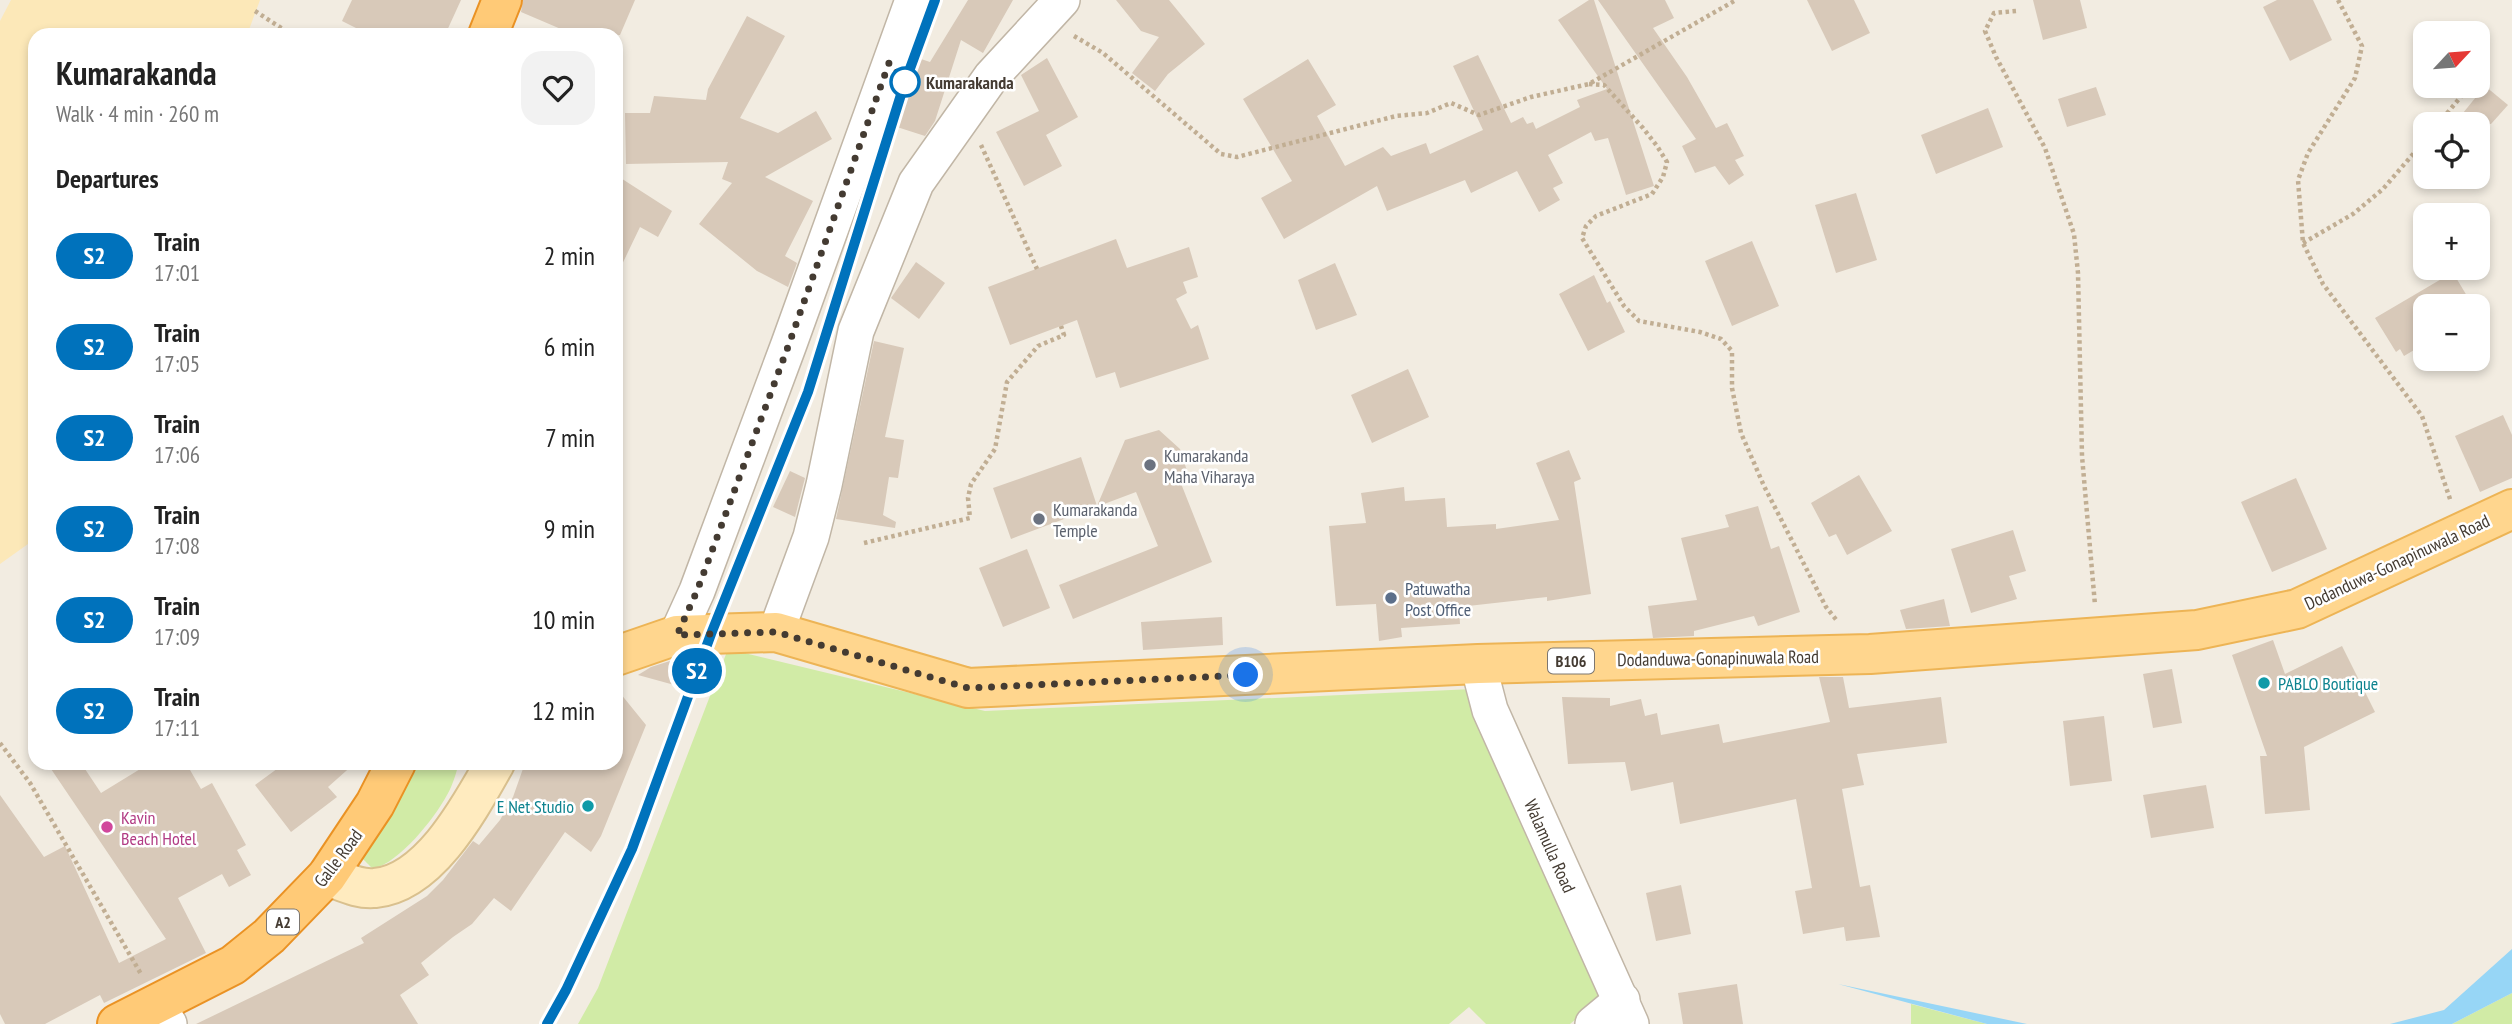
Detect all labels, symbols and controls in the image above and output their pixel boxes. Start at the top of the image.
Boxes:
north arrow [2413,21,2490,98]
map controls [2413,21,2490,371]
text: Kumarakanda [56,51,217,94]
button: heart [521,51,595,125]
marker: Kumarakanda [890,67,920,97]
place label: Kumarakanda [926,71,1014,94]
text: Walk · 4 min · 260 m [56,99,219,128]
button: locate [2413,112,2490,189]
text: Departures [56,162,159,195]
button: + [2413,203,2490,280]
text: Train [154,225,200,258]
text: 2 min [544,239,595,272]
text: S2 [83,240,106,271]
text: 17:01 [154,258,200,287]
button: − [2413,294,2490,371]
text: Train [154,316,200,349]
text: 6 min [544,330,595,363]
text: S2 [83,331,106,362]
text: 17:05 [154,349,200,378]
text: Train [154,407,200,440]
text: 7 min [545,421,595,454]
text: S2 [83,422,106,453]
text: 17:06 [154,440,200,469]
place label: Kumarakanda Maha Viharaya [1164,444,1255,488]
marker: Kumarakanda Maha Viharaya [1142,457,1158,473]
text: Train [154,498,200,531]
place label: Kumarakanda Temple [1053,498,1137,542]
street label: Dodanduwa-Gonapinuwala Road [2301,509,2493,615]
marker: Kumarakanda Temple [1031,511,1047,527]
text: 9 min [544,512,595,545]
text: S2 [83,513,106,544]
text: 17:08 [154,531,200,560]
place label: Patuwatha Post Office [1405,577,1471,621]
text: Train [154,589,200,622]
marker: Patuwatha Post Office [1383,590,1399,606]
text: 10 min [532,603,595,636]
text: S2 [83,604,106,635]
text: 17:09 [154,622,200,651]
street label: Dodanduwa-Gonapinuwala Road [1617,645,1819,671]
line badge: S2 [666,648,728,694]
road number: B106 [1548,648,1594,674]
text: S2 [686,655,708,686]
your location [1228,657,1263,692]
place label: PABLO Boutique [2278,672,2378,695]
marker: PABLO Boutique [2256,675,2272,691]
text: Train [154,680,200,713]
text: 12 min [532,694,595,727]
text: S2 [83,695,106,726]
text: 17:11 [154,713,200,742]
place label: E Net Studio [497,795,574,818]
street label: Walamulla Road [1519,796,1581,896]
marker: E Net Studio [580,798,596,814]
place label: Kavin Beach Hotel [121,806,197,850]
marker: Kavin Beach Hotel [99,819,115,835]
street label: Galle Road [309,825,367,891]
road number: A2 [267,910,299,934]

